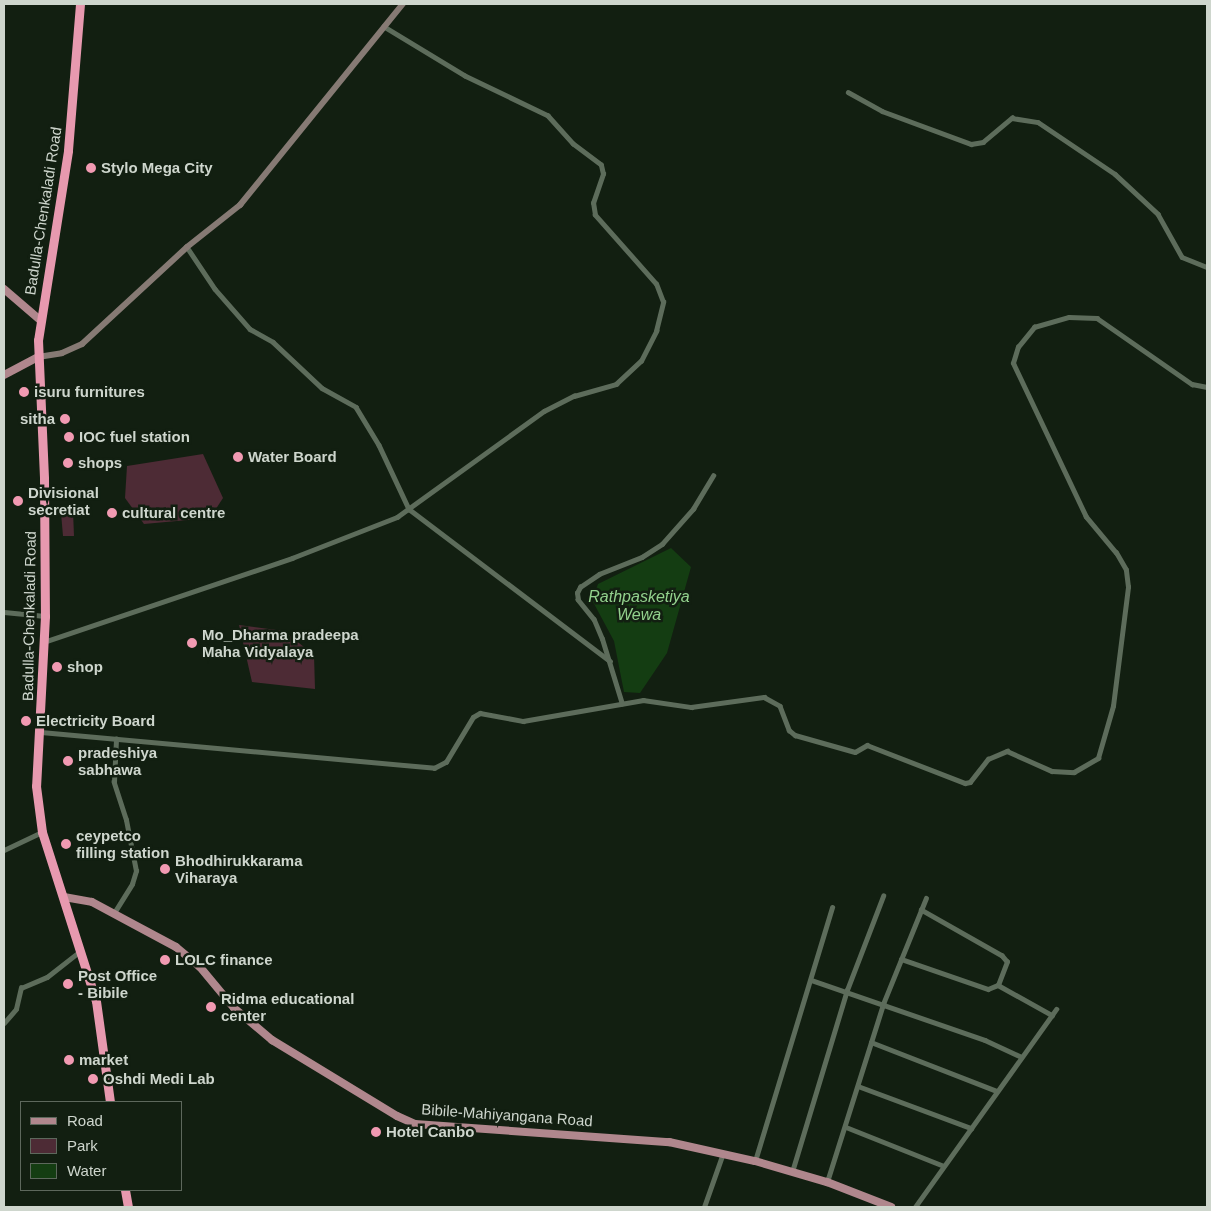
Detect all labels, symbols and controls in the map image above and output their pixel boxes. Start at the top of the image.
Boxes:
street label: Badulla-Chenkaladi Road [21,126,65,296]
place label: Stylo Mega City [101,159,213,177]
marker: Stylo Mega City [85,162,97,174]
place label: isuru furnitures [34,383,145,401]
marker: isuru furnitures [18,386,30,398]
place label: sitha [20,410,55,428]
marker: sitha [59,413,71,425]
place label: IOC fuel station [79,428,190,446]
marker: IOC fuel station [63,431,75,443]
place label: Water Board [248,448,337,466]
marker: Water Board [232,451,244,463]
place label: shops [78,454,122,472]
marker: shops [62,457,74,469]
place label: Divisional secretiat [28,483,99,518]
marker: Divisional secretiat [12,495,24,507]
place label: cultural centre [122,504,225,522]
marker: cultural centre [106,507,118,519]
street label: Badulla-Chenkaladi Road [19,531,39,701]
water label: Rathpasketiya Wewa [588,587,690,625]
place label: Mo_Dharma pradeepa Maha Vidyalaya [202,625,359,660]
marker: Mo_Dharma pradeepa Maha Vidyalaya [186,637,198,649]
place label: shop [67,658,103,676]
marker: shop [51,661,63,673]
place label: Electricity Board [36,712,155,730]
marker: Electricity Board [20,715,32,727]
place label: pradeshiya sabhawa [78,743,157,778]
marker: pradeshiya sabhawa [62,755,74,767]
place label: ceypetco filling station [76,826,169,861]
marker: ceypetco filling station [60,838,72,850]
place label: Bhodhirukkarama Viharaya [175,851,303,886]
marker: Bhodhirukkarama Viharaya [159,863,171,875]
place label: LOLC finance [175,951,273,969]
marker: LOLC finance [159,954,171,966]
place label: Post Office - Bibile [78,966,157,1001]
marker: Post Office - Bibile [62,978,74,990]
place label: Ridma educational center [221,989,354,1024]
marker: Ridma educational center [205,1001,217,1013]
place label: market [79,1051,128,1069]
marker: market [63,1054,75,1066]
place label: Oshdi Medi Lab [103,1070,215,1088]
marker: Oshdi Medi Lab [87,1073,99,1085]
street label: Bibile-Mahiyangana Road [421,1100,593,1130]
legend [20,1101,182,1191]
text: Road [67,1112,103,1129]
place label: Hotel Canbo [386,1123,474,1141]
marker: Hotel Canbo [370,1126,382,1138]
text: Park [67,1137,98,1154]
text: Water [67,1162,106,1179]

